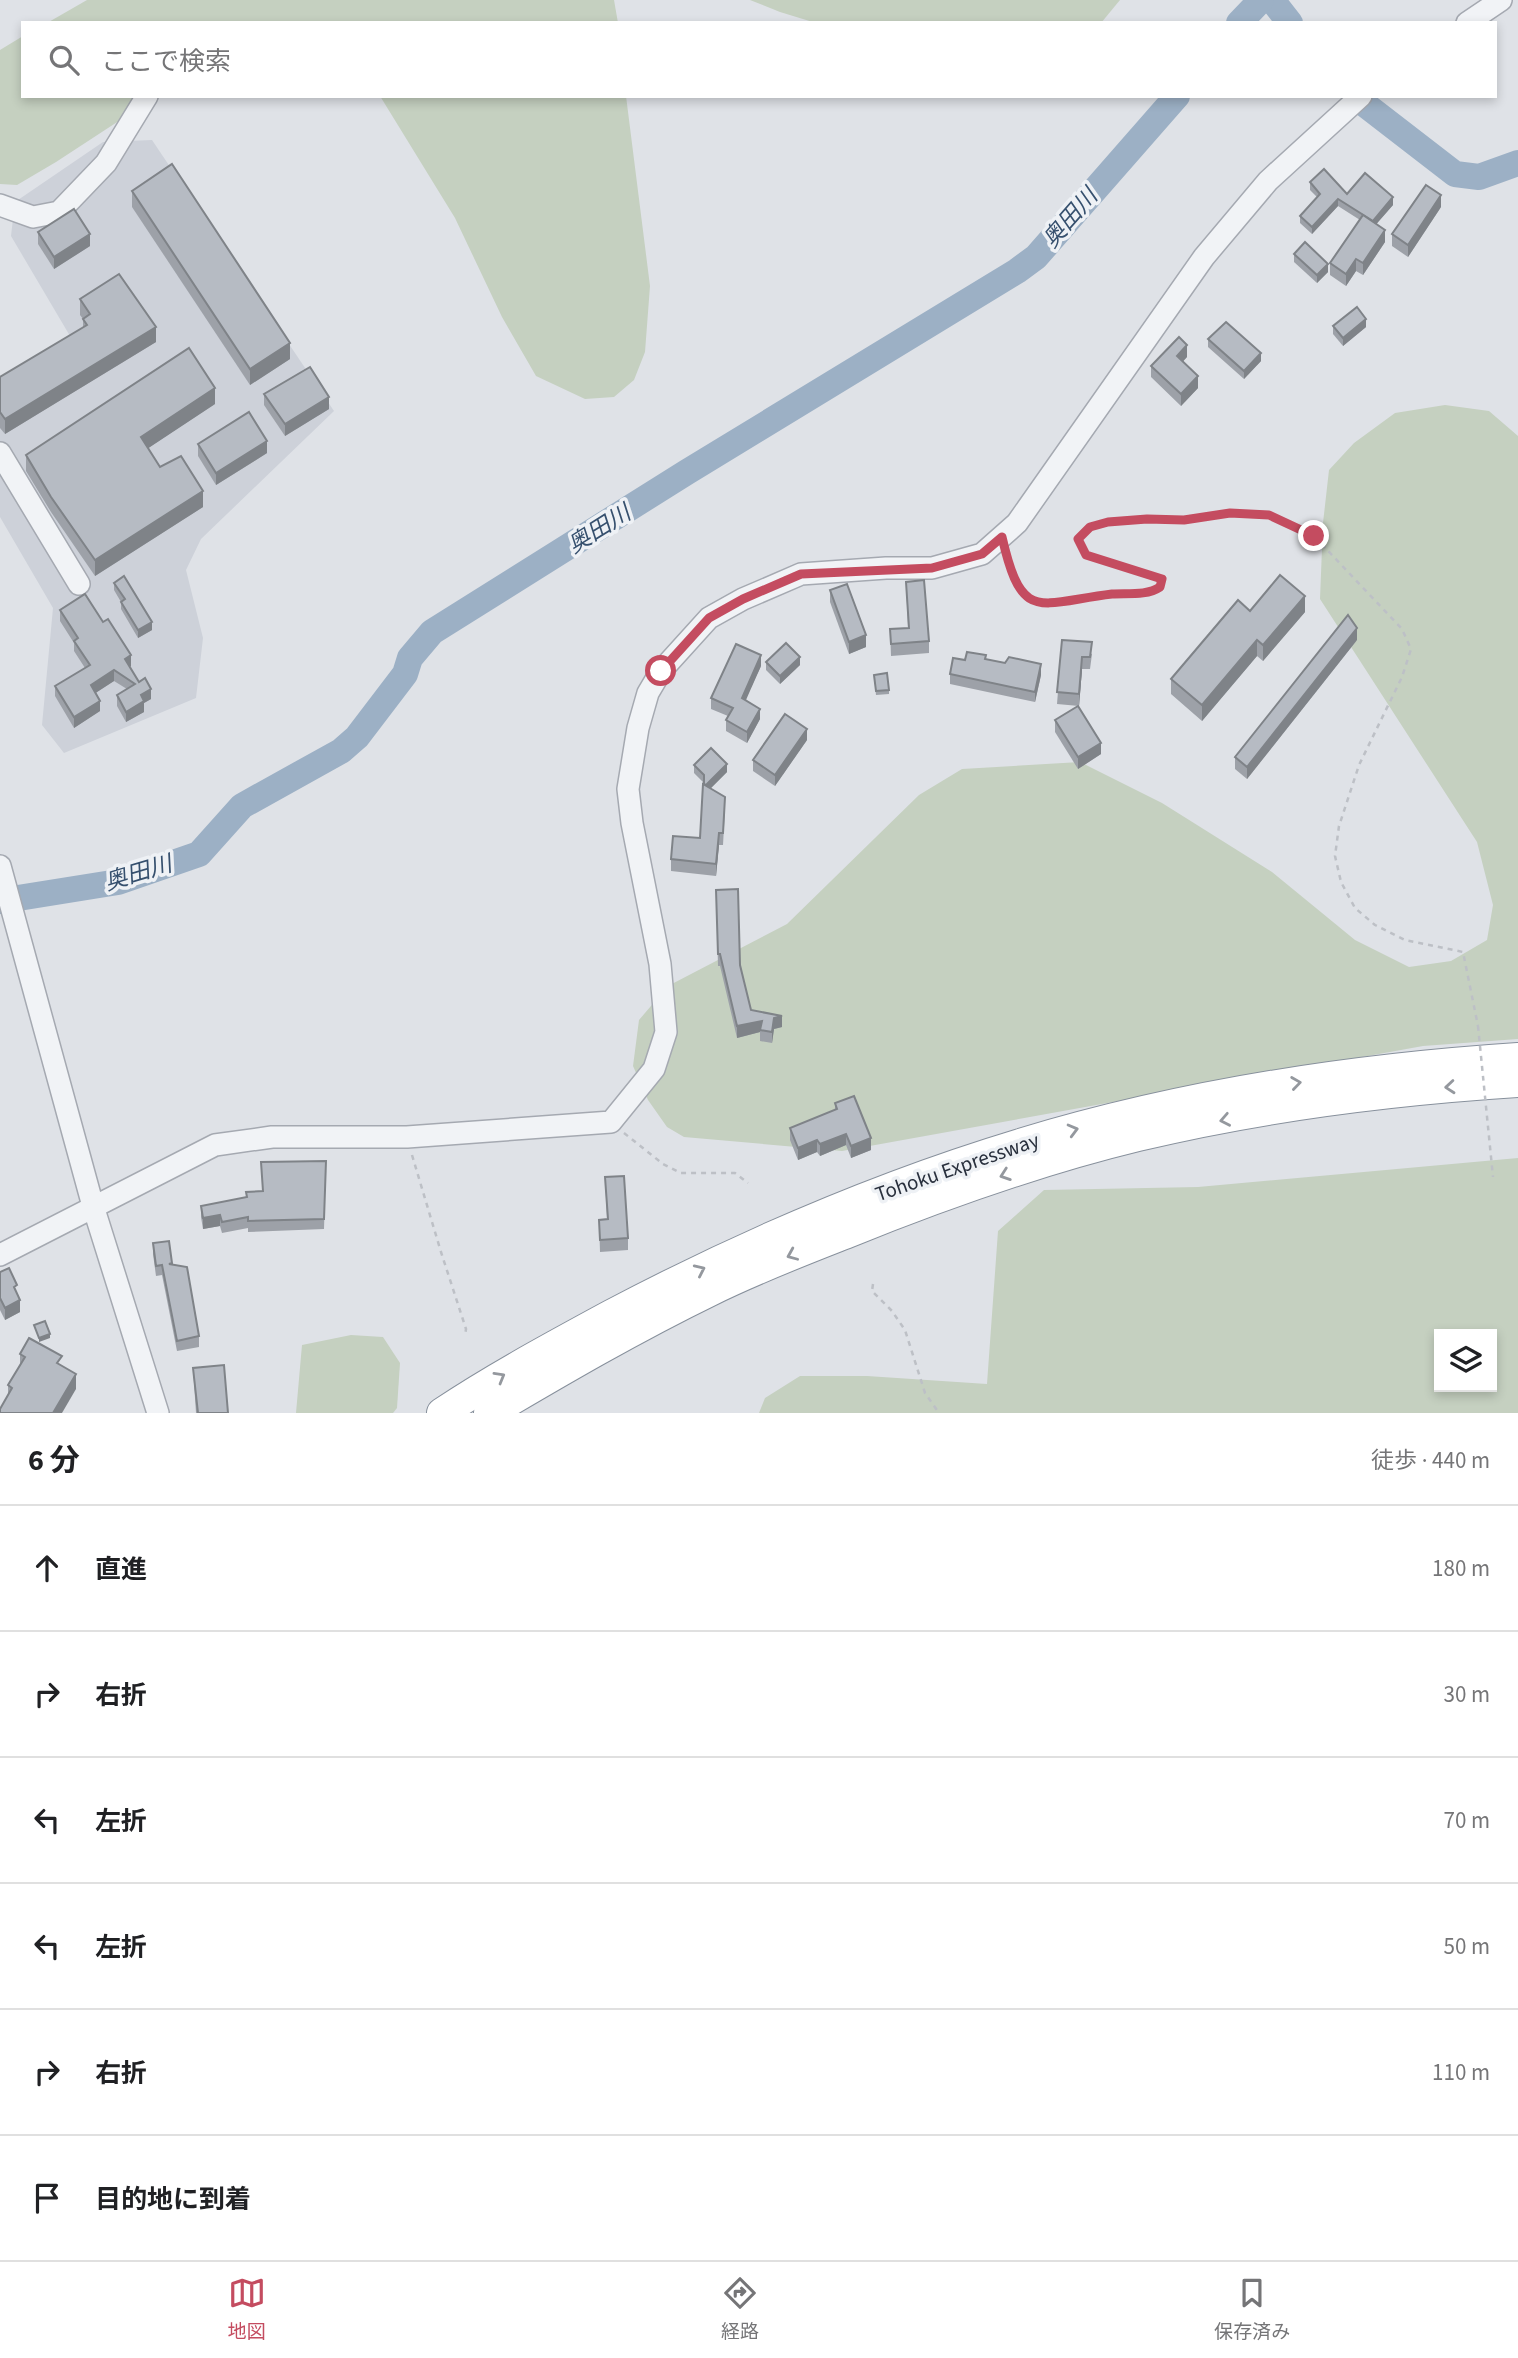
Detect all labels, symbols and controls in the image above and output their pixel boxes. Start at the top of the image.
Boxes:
search box [21,21,1497,98]
icon: search [45,41,83,79]
text: ここで検索 [101,43,231,80]
water label: 奥田川 [1035,179,1107,255]
water label: 奥田川 [561,495,640,561]
route end [1298,520,1329,551]
route start [645,655,676,686]
water label: 奥田川 [100,846,179,899]
one-way arrow [1290,1075,1302,1090]
one-way arrow [1444,1079,1455,1094]
one-way arrow [1219,1111,1231,1126]
one-way arrow [1067,1124,1079,1138]
street label: Tohoku Expressway [871,1125,1043,1209]
one-way arrow [999,1167,1011,1181]
one-way arrow [786,1247,799,1261]
one-way arrow [693,1264,705,1278]
map controls [1434,1329,1497,1392]
button: layers [1434,1329,1497,1392]
one-way arrow [492,1372,505,1385]
text: 6 分 [28,1439,80,1482]
text: 徒歩 · 440 m [1371,1444,1490,1477]
icon: ahead [28,1549,66,1587]
text: 直進 [95,1551,147,1588]
text: 180 m [1432,1552,1490,1585]
icon: right [28,1675,66,1713]
text: 右折 [95,1677,147,1714]
text: 30 m [1443,1678,1490,1711]
icon: left [28,1801,66,1839]
text: 左折 [95,1803,147,1840]
text: 70 m [1443,1804,1490,1837]
icon: left [28,1927,66,1965]
text: 左折 [95,1929,147,1966]
text: 50 m [1443,1930,1490,1963]
icon: right [28,2053,66,2091]
text: 右折 [95,2055,147,2092]
text: 110 m [1432,2056,1490,2089]
icon: arrive [28,2179,66,2217]
text: 目的地に到着 [95,2181,251,2218]
tab: 地図 [228,2274,266,2346]
tab: 経路 [721,2274,759,2346]
tab: 保存済み [1214,2274,1290,2346]

